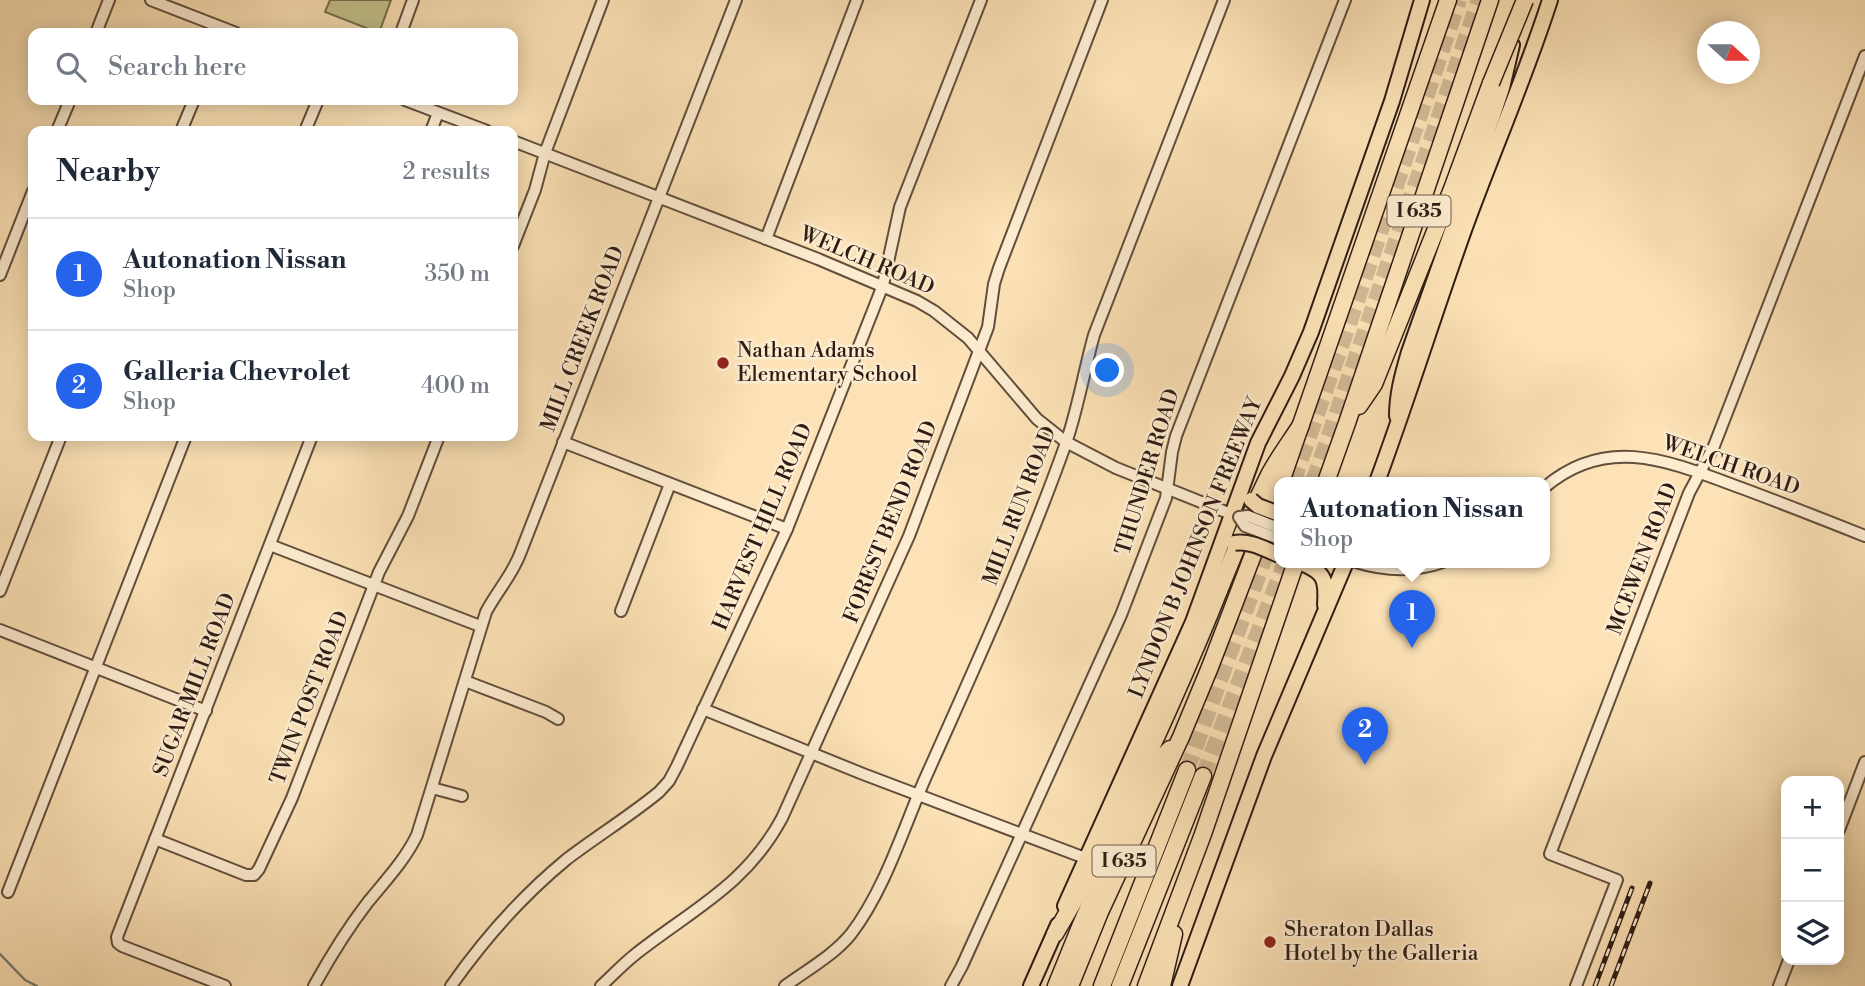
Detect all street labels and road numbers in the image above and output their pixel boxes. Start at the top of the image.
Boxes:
road number: I 635 [1388,196,1450,226]
street label: WELCH ROAD [795,221,938,301]
street label: MILL CREEK ROAD [536,243,630,435]
street label: THUNDER ROAD [1110,386,1186,558]
street label: LYNDON B JOHNSON FREEWAY [1124,393,1269,702]
street label: FOREST BEND ROAD [838,417,944,627]
street label: HARVEST HILL ROAD [708,419,818,635]
street label: MILL RUN ROAD [978,423,1062,589]
street label: WELCH ROAD [1658,430,1803,502]
street label: MCEWEN ROAD [1602,479,1684,639]
street label: SUGAR MILL ROAD [148,590,242,780]
street label: TWIN POST ROAD [265,608,355,788]
road number: I 635 [1092,846,1156,876]

